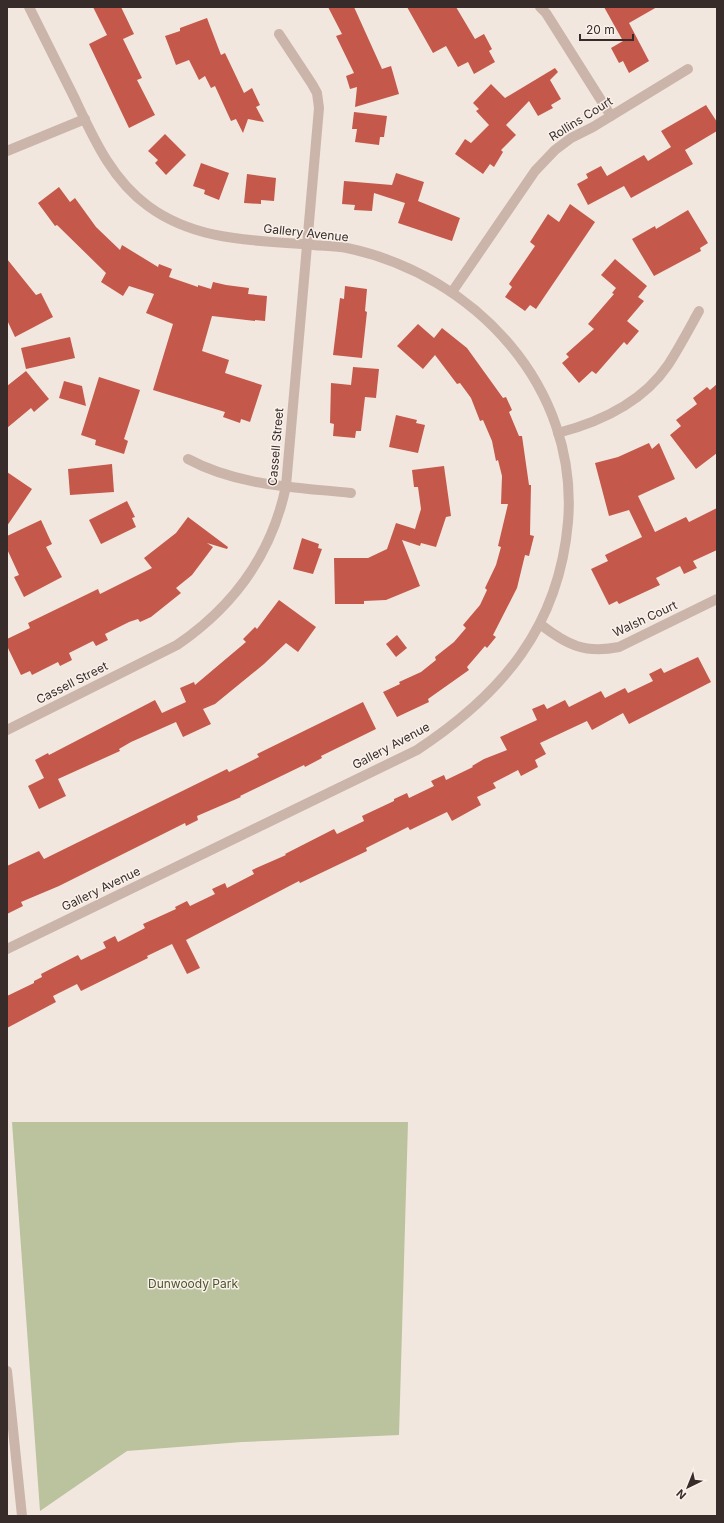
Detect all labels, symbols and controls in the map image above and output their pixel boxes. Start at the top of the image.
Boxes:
scale bar [580,16,633,42]
text: 20 m [586,22,615,37]
street label: Rollins Court [546,93,615,144]
street label: Gallery Avenue [263,221,349,244]
street label: Cassell Street [265,407,286,487]
street label: Walsh Court [610,597,679,640]
street label: Cassell Street [34,658,110,707]
street label: Gallery Avenue [350,719,432,772]
street label: Gallery Avenue [59,863,142,914]
park label: Dunwoody Park [148,1276,238,1291]
north arrow [668,1467,708,1507]
text: N [673,1486,689,1502]

